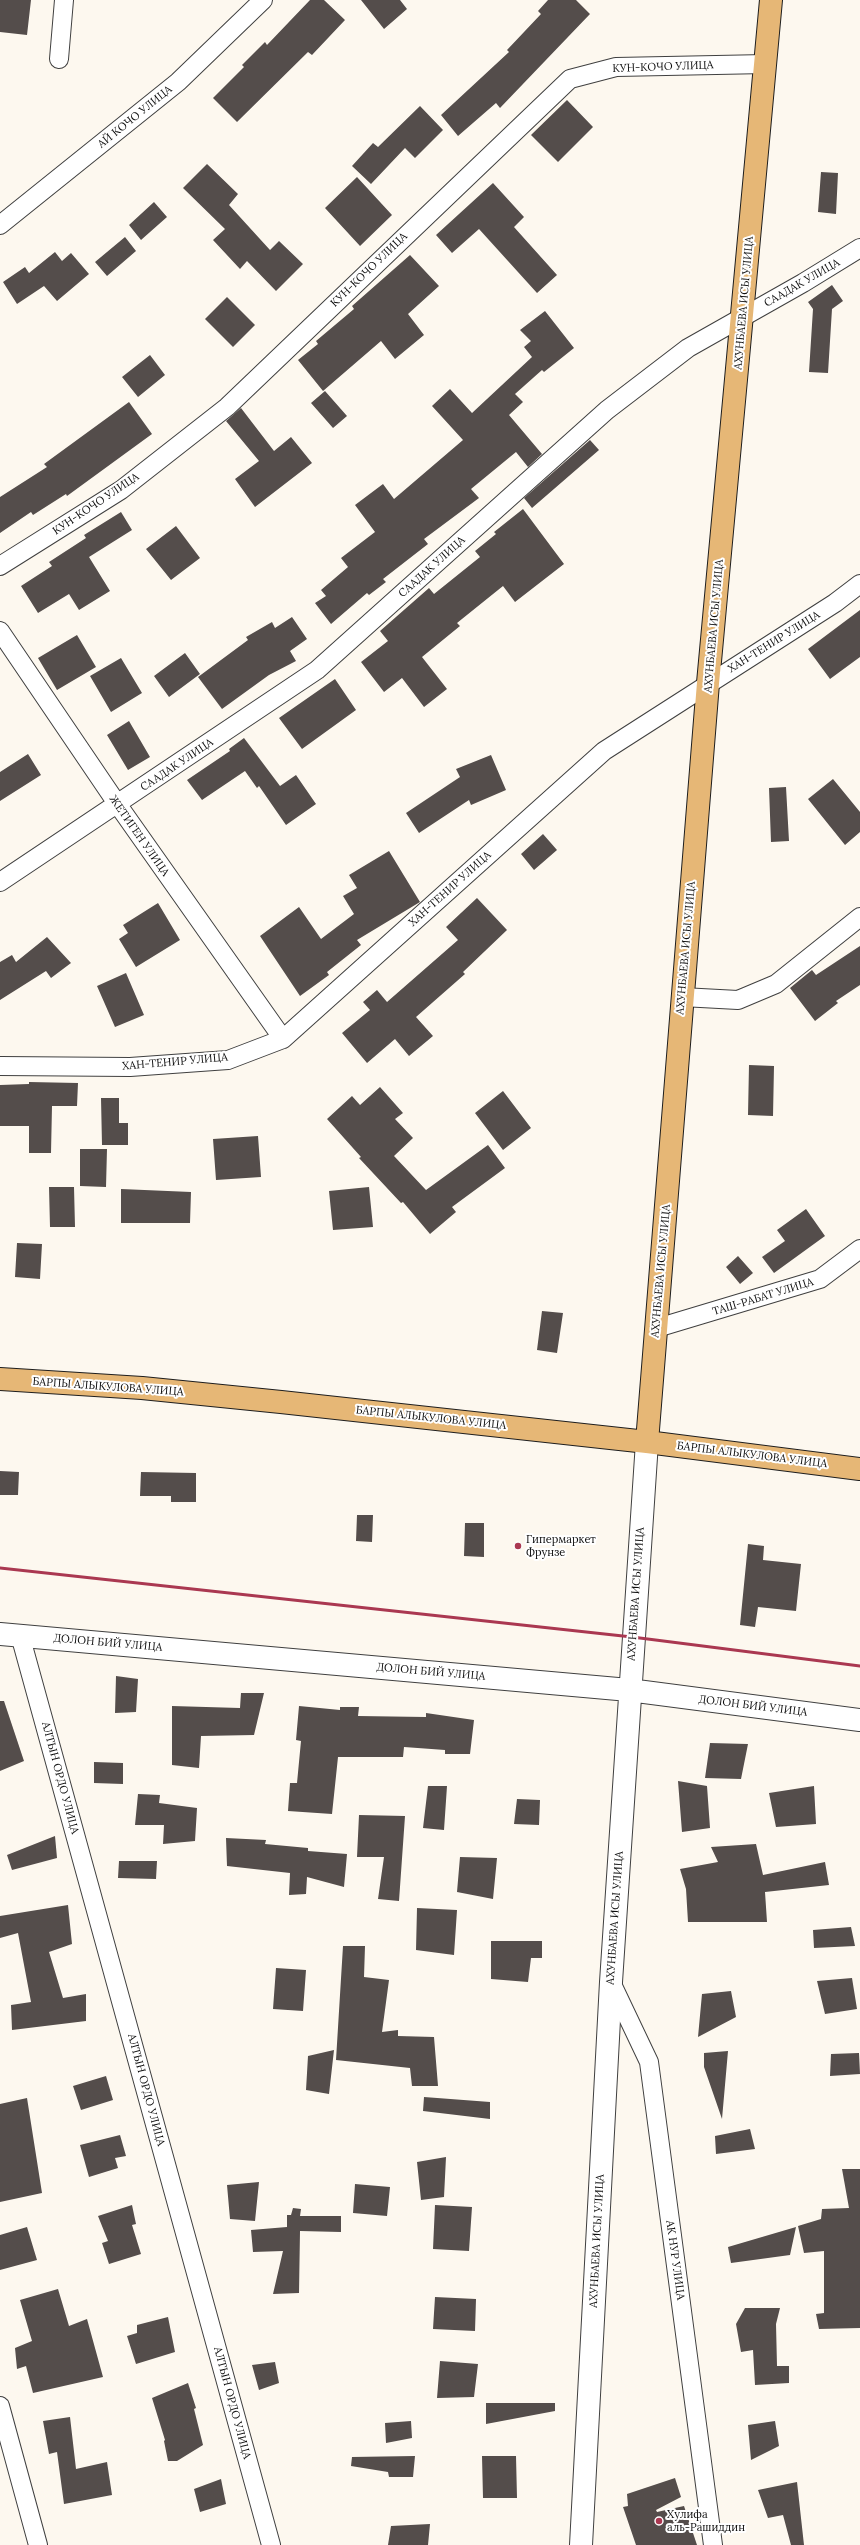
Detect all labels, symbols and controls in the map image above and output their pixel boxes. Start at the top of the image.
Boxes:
street label: КУН-КОЧО УЛИЦА [612,59,714,75]
street label: АЙ КОЧО УЛИЦА [95,83,175,151]
street label: КУН-КОЧО УЛИЦА [328,230,410,310]
street label: АХУНБАЕВА ИСЫ УЛИЦА [732,236,756,370]
street label: СААДАК УЛИЦА [762,256,842,310]
street label: КУН-КОЧО УЛИЦА [50,470,142,538]
street label: СААДАК УЛИЦА [396,534,468,600]
street label: АХУНБАЕВА ИСЫ УЛИЦА [702,559,726,693]
street label: ХАН-ТЕНИР УЛИЦА [726,608,822,676]
street label: СААДАК УЛИЦА [138,736,216,794]
street label: ЖЕТИГЕН УЛИЦА [106,793,172,879]
street label: ХАН-ТЕНИР УЛИЦА [406,849,494,929]
street label: АХУНБАЕВА ИСЫ УЛИЦА [674,881,698,1015]
street label: ХАН-ТЕНИР УЛИЦА [122,1051,228,1073]
street label: АХУНБАЕВА ИСЫ УЛИЦА [649,1204,673,1338]
street label: ТАШ-РАБАТ УЛИЦА [711,1275,815,1319]
street label: БАРПЫ АЛЫКУЛОВА УЛИЦА [32,1375,184,1399]
street label: БАРПЫ АЛЫКУЛОВА УЛИЦА [355,1404,507,1432]
street label: БАРПЫ АЛЫКУЛОВА УЛИЦА [676,1439,828,1471]
street label: АХУНБАЕВА ИСЫ УЛИЦА [625,1527,647,1661]
place label: Гипермаркет Фрунзе [526,1533,596,1559]
marker: Гипермаркет Фрунзе [513,1541,523,1551]
street label: ДОЛОН БИЙ УЛИЦА [53,1632,163,1654]
street label: ДОЛОН БИЙ УЛИЦА [376,1661,486,1683]
street label: ДОЛОН БИЙ УЛИЦА [698,1693,808,1719]
street label: АЛТЫН ОРДО УЛИЦА [39,1720,81,1836]
street label: АХУНБАЕВА ИСЫ УЛИЦА [604,1851,626,1985]
street label: АЛТЫН ОРДО УЛИЦА [125,2032,167,2148]
street label: АХУНБАЕВА ИСЫ УЛИЦА [587,2174,607,2308]
street label: АК НУР УЛИЦА [663,2219,687,2301]
street label: АЛТЫН ОРДО УЛИЦА [211,2345,253,2461]
place label: Хулифа аль-Рашиддин [667,2508,745,2534]
marker: Хулифа аль-Рашиддин [654,2516,664,2526]

